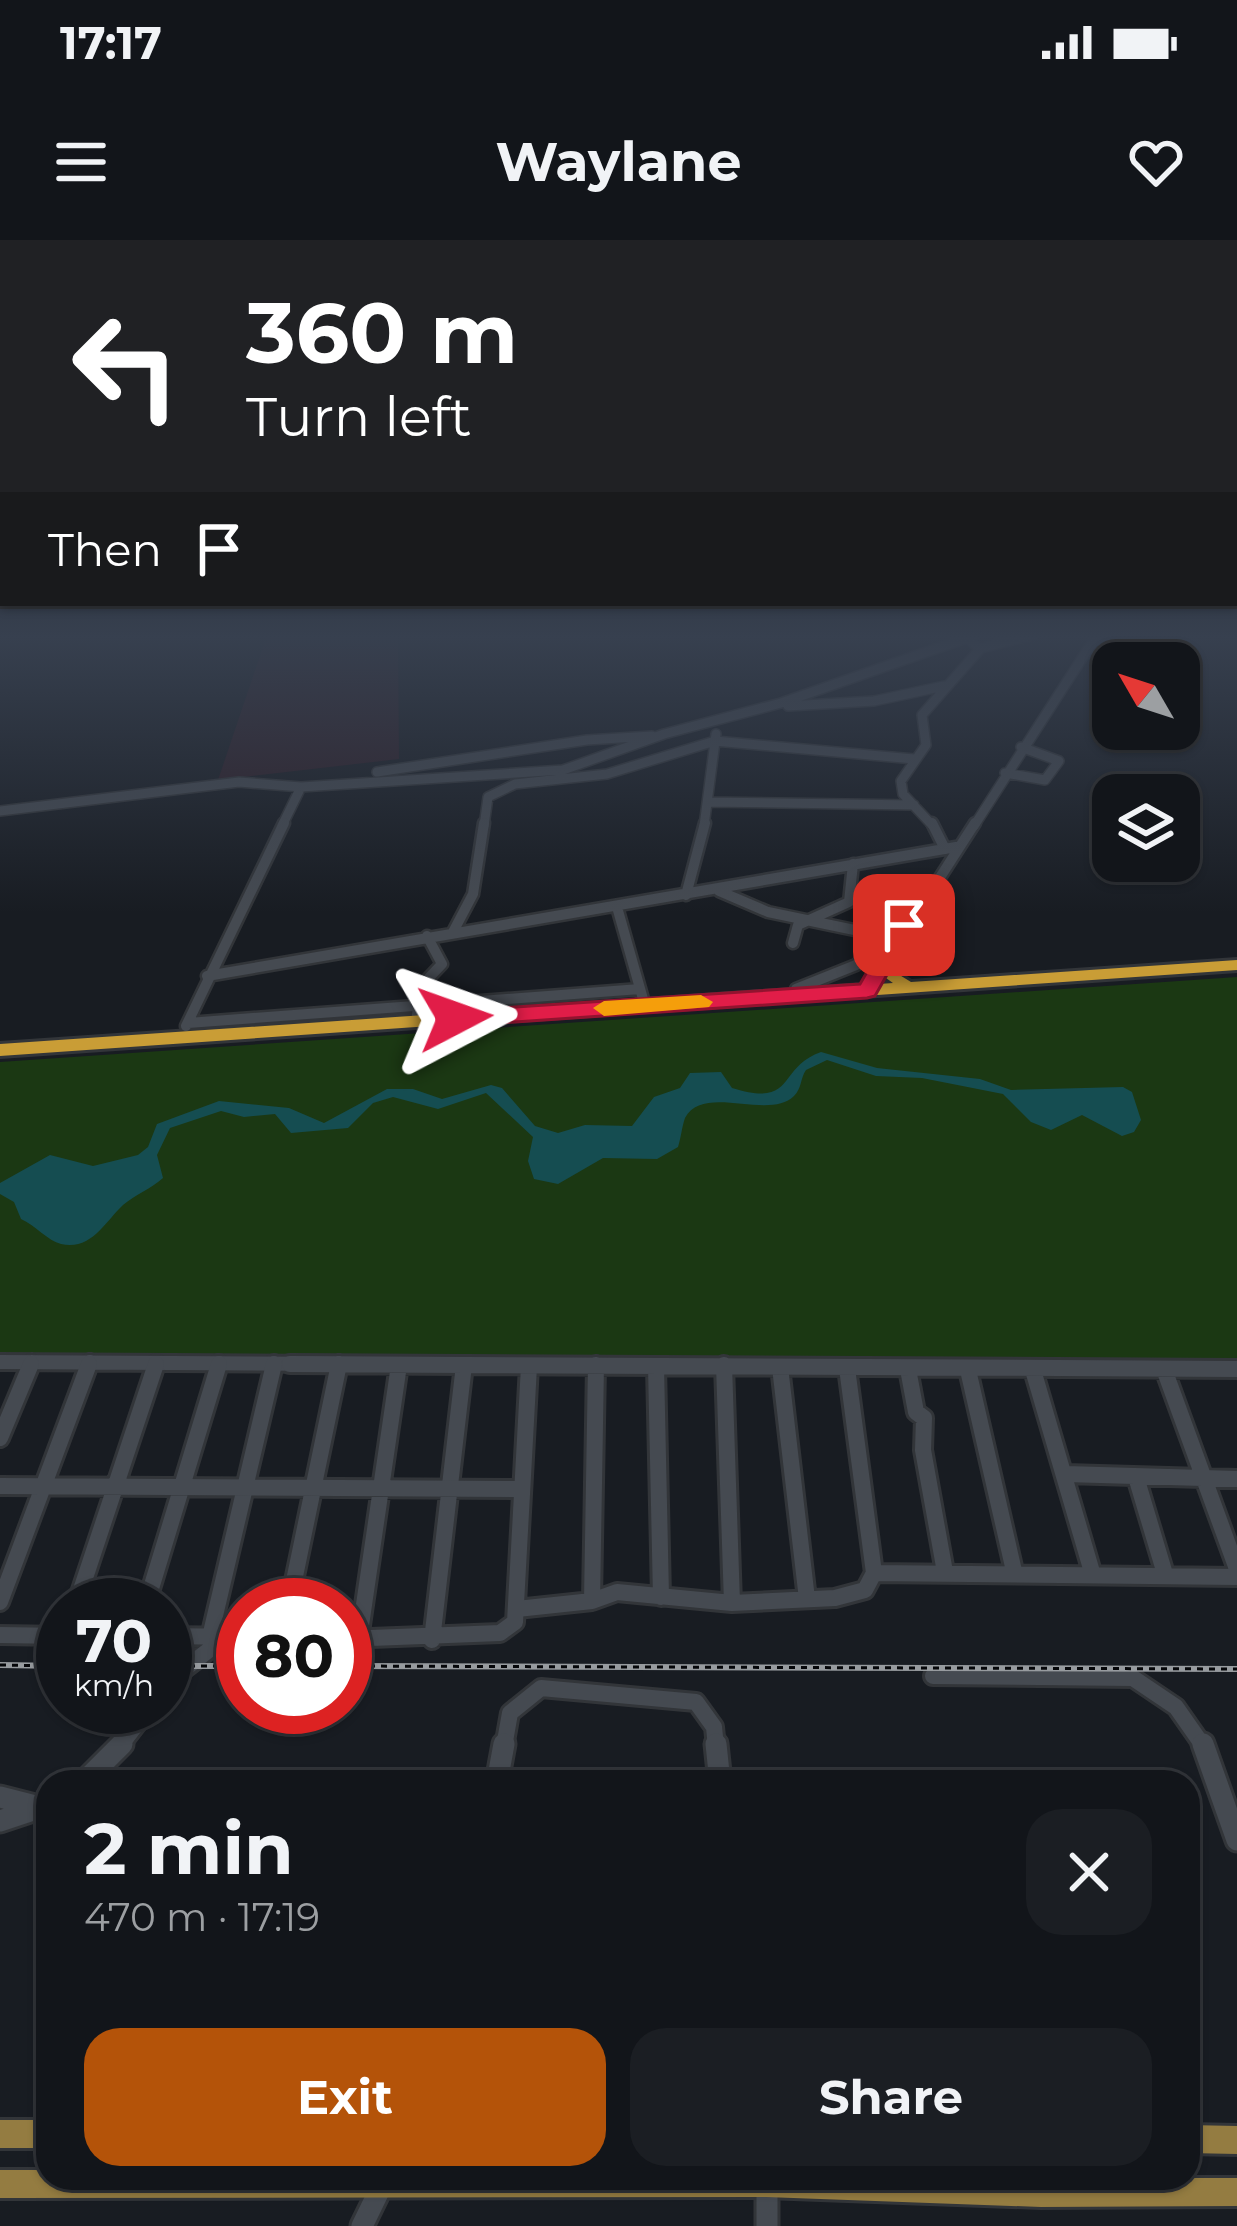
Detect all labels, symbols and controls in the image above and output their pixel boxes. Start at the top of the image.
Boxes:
text: 17:17 [60,15,162,70]
icon: menu [48,129,114,195]
text: Waylane [495,129,742,195]
icon: heart [1123,129,1189,195]
text: 360 m [246,282,518,384]
icon: left [48,288,204,444]
text: Turn left [246,384,472,450]
icon: arrive [186,516,252,582]
text: Then [48,522,162,577]
north arrow [1092,642,1200,750]
map controls [1092,642,1200,882]
button: layers [1092,774,1200,882]
pin [853,874,955,976]
icon: arrive [871,892,937,958]
position arrow [392,955,518,1081]
speed limit sign: 80 [216,1578,372,1734]
text: 70 [76,1604,152,1677]
text: km/h [74,1667,154,1704]
text: 2 min [84,1804,294,1892]
button: close [1026,1809,1152,1935]
text: 470 m · 17:19 [84,1893,320,1941]
button: Exit [84,2028,606,2166]
button: Share [630,2028,1152,2166]

